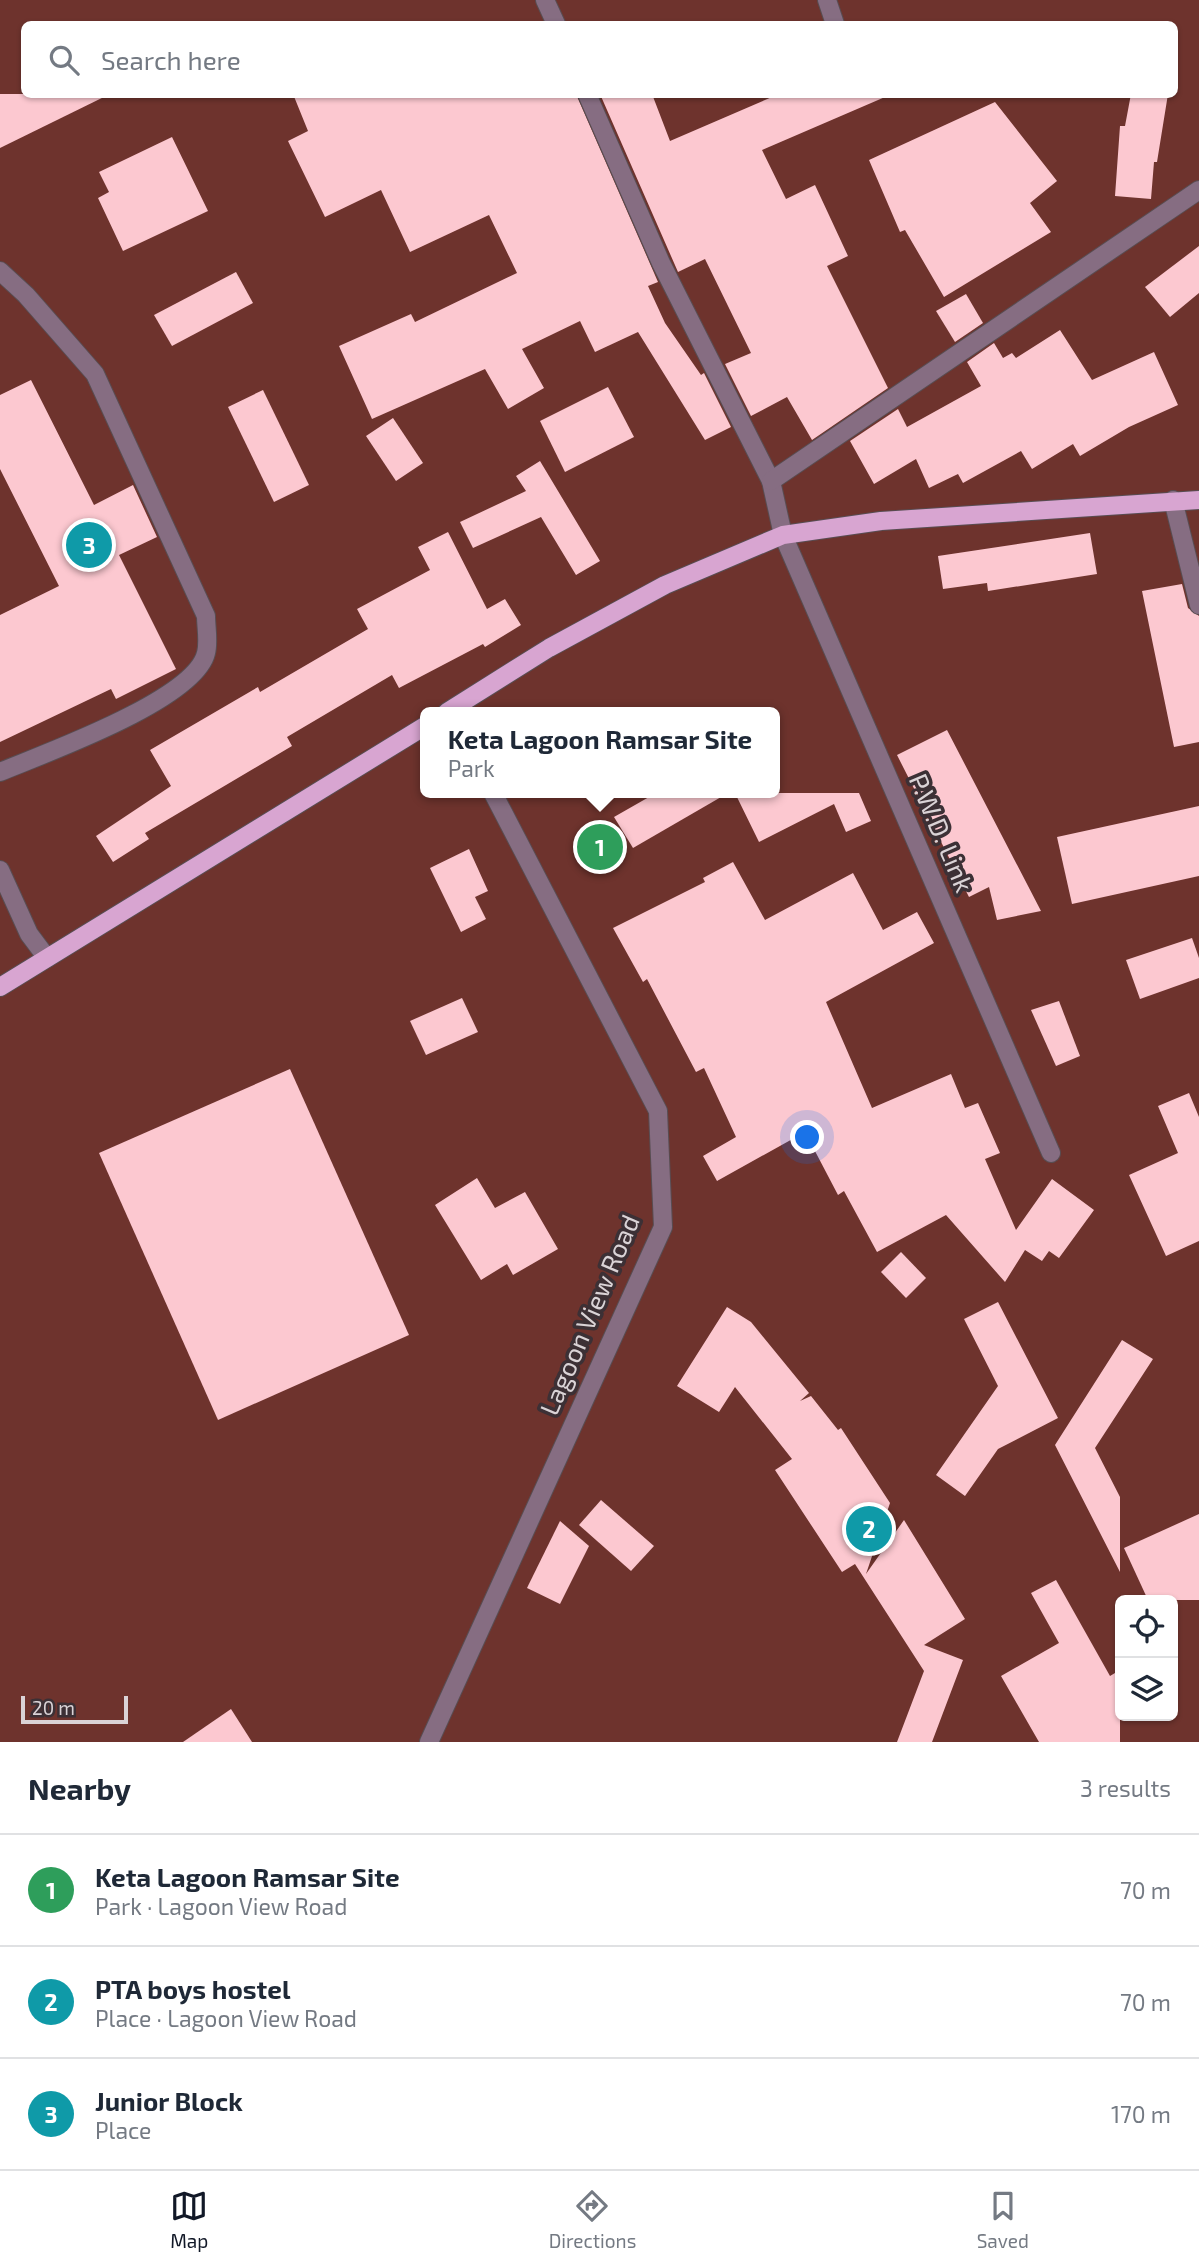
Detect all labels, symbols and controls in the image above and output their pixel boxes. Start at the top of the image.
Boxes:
search box [21,21,1178,98]
icon: search [45,41,83,79]
text: Search here [101,44,241,75]
pin: 3 [66,519,112,571]
popup [420,707,780,798]
text: Keta Lagoon Ramsar Site [448,723,752,754]
text: Park [448,754,495,782]
street label: P.W.D. Link [904,769,981,896]
pin: 1 [577,821,623,873]
your location [790,1120,824,1154]
street label: Lagoon View Road [532,1210,645,1419]
pin: 2 [846,1503,892,1555]
map controls [1115,1595,1178,1721]
button: locate [1115,1595,1178,1658]
button: layers [1115,1658,1178,1721]
scale bar [21,1693,128,1725]
text: 20 m [32,1696,75,1719]
text: Nearby [28,1770,131,1806]
text: 3 results [1080,1774,1171,1802]
text: Keta Lagoon Ramsar Site [95,1861,400,1892]
text: 1 [46,1876,56,1904]
text: 70 m [1120,1876,1171,1904]
text: Park · Lagoon View Road [95,1892,347,1920]
text: PTA boys hostel [95,1973,290,2004]
text: 2 [44,1988,58,2016]
text: 70 m [1120,1988,1171,2016]
text: Place · Lagoon View Road [95,2004,357,2032]
text: Junior Block [95,2085,243,2116]
text: 3 [44,2100,58,2128]
text: 170 m [1111,2100,1171,2128]
text: Place [95,2116,151,2144]
tab: Map [170,2187,208,2252]
tab: Directions [549,2187,636,2252]
tab: Saved [977,2187,1029,2252]

